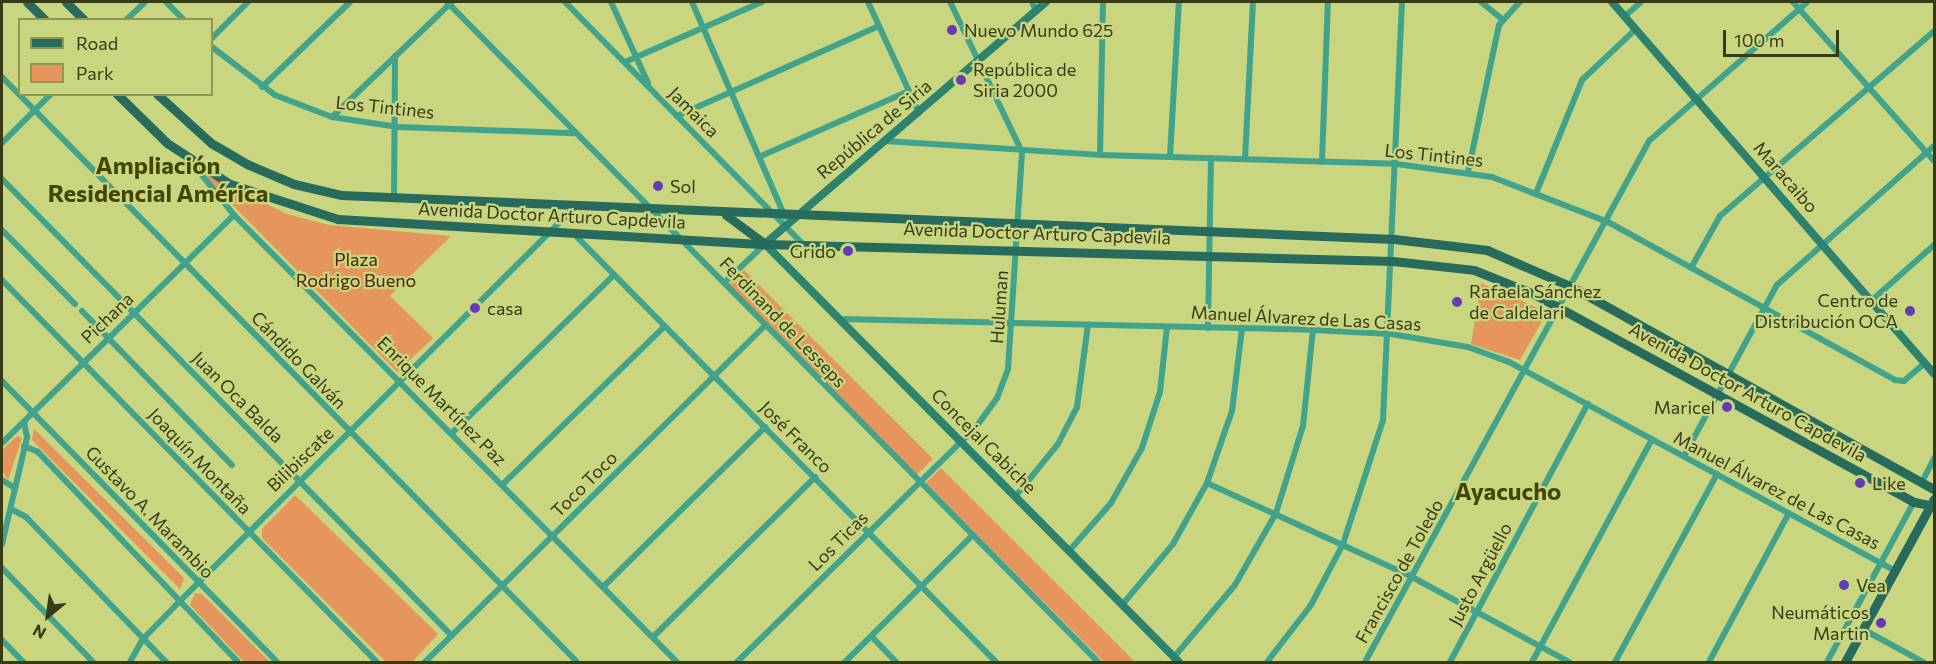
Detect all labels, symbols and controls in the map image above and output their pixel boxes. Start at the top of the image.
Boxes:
legend [18,18,213,96]
scale bar [1726,18,1842,56]
place label: Nuevo Mundo 625 [964,19,1113,41]
marker: Nuevo Mundo 625 [945,23,959,37]
text: 100 m [1734,29,1784,51]
text: Road [76,32,118,54]
place label: República de Siria 2000 [973,59,1076,101]
text: Park [76,62,114,84]
marker: República de Siria 2000 [954,73,968,87]
street label: República de Siria [812,75,936,183]
street label: Jamaica [664,82,724,142]
street label: Los Tintines [335,91,435,123]
street label: Maracaibo [1749,137,1823,217]
street label: Los Tintines [1384,139,1484,171]
district label: Ampliación Residencial América [48,151,268,207]
place label: Sol [670,175,696,197]
marker: Sol [651,179,665,193]
street label: Avenida Doctor Arturo Capdevila [418,197,686,233]
street label: Avenida Doctor Arturo Capdevila [903,218,1171,248]
place label: Grido [790,240,836,262]
marker: Grido [841,244,855,258]
park label: Plaza Rodrigo Bueno [296,249,416,292]
street label: Ferdinand de Lesseps [715,252,851,392]
street label: Huluman [986,270,1012,344]
place label: Rafaela Sánchez de Caldelari [1469,281,1602,324]
street label: Pichana [76,288,138,348]
place label: Centro de Distribución OCA [1755,290,1898,332]
marker: Rafaela Sánchez de Caldelari [1450,295,1464,309]
place label: casa [487,297,523,319]
marker: casa [468,301,482,315]
street label: Manuel Álvarez de Las Casas [1190,301,1422,335]
marker: Centro de Distribución OCA [1903,304,1917,318]
street label: Cándido Galván [247,307,351,413]
street label: Avenida Doctor Arturo Capdevila [1626,318,1870,466]
street label: Enrique Martínez Paz [373,332,511,470]
street label: Juan Oca Balda [188,347,288,447]
street label: Concejal Cabiche [927,384,1041,498]
street label: José Franco [755,396,837,478]
place label: Maricel [1654,396,1715,418]
marker: Maricel [1720,400,1734,414]
street label: Joaquín Montaña [144,403,256,519]
street label: Bilibiscate [262,422,338,496]
street label: Manuel Álvarez de Las Casas [1670,426,1884,554]
street label: Gustavo A. Marambio [81,441,219,583]
street label: Toco Toco [546,446,622,522]
place label: Like [1872,472,1906,494]
marker: Like [1853,476,1867,490]
district label: Ayacucho [1455,477,1561,505]
street label: Francisco de Toledo [1351,495,1447,647]
street label: Los Ticas [804,507,872,575]
street label: Justo Argüello [1444,519,1516,629]
place label: Vea [1856,574,1886,596]
marker: Vea [1837,578,1851,592]
north arrow [18,586,78,646]
place label: Neumáticos Martin [1771,602,1869,644]
marker: Neumáticos Martin [1874,616,1888,630]
text: N [29,621,49,643]

